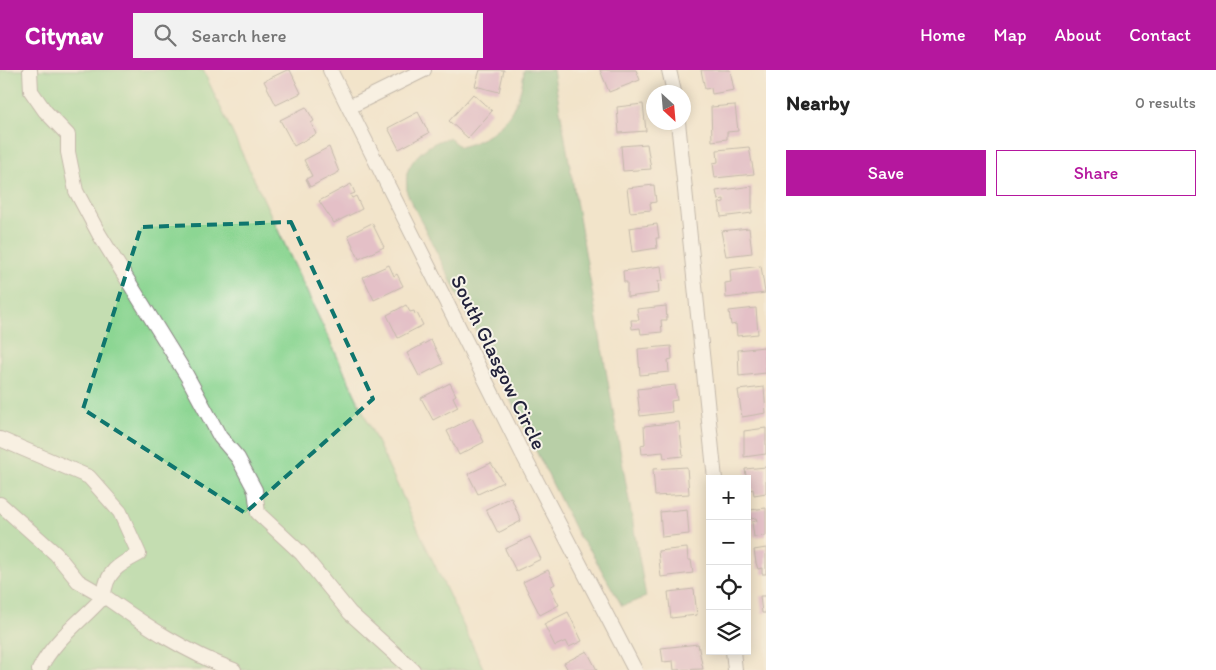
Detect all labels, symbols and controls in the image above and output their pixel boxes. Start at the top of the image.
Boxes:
search box [133,13,483,58]
text: Citynav [25,21,103,50]
icon: search [151,21,179,49]
text: Search here [191,24,287,47]
text: Home [920,24,966,46]
text: Map [994,24,1027,46]
text: About [1055,24,1101,46]
text: Contact [1129,24,1191,46]
north arrow [646,85,691,130]
text: Nearby [786,90,850,115]
text: 0 results [1135,93,1196,112]
button: Save [786,150,986,196]
button: Share [996,150,1196,196]
street label: South Glasgow Circle [446,271,552,453]
map controls [706,475,751,655]
button: + [706,475,751,520]
button: − [706,520,751,565]
button: locate [706,565,751,610]
button: layers [706,610,751,655]

